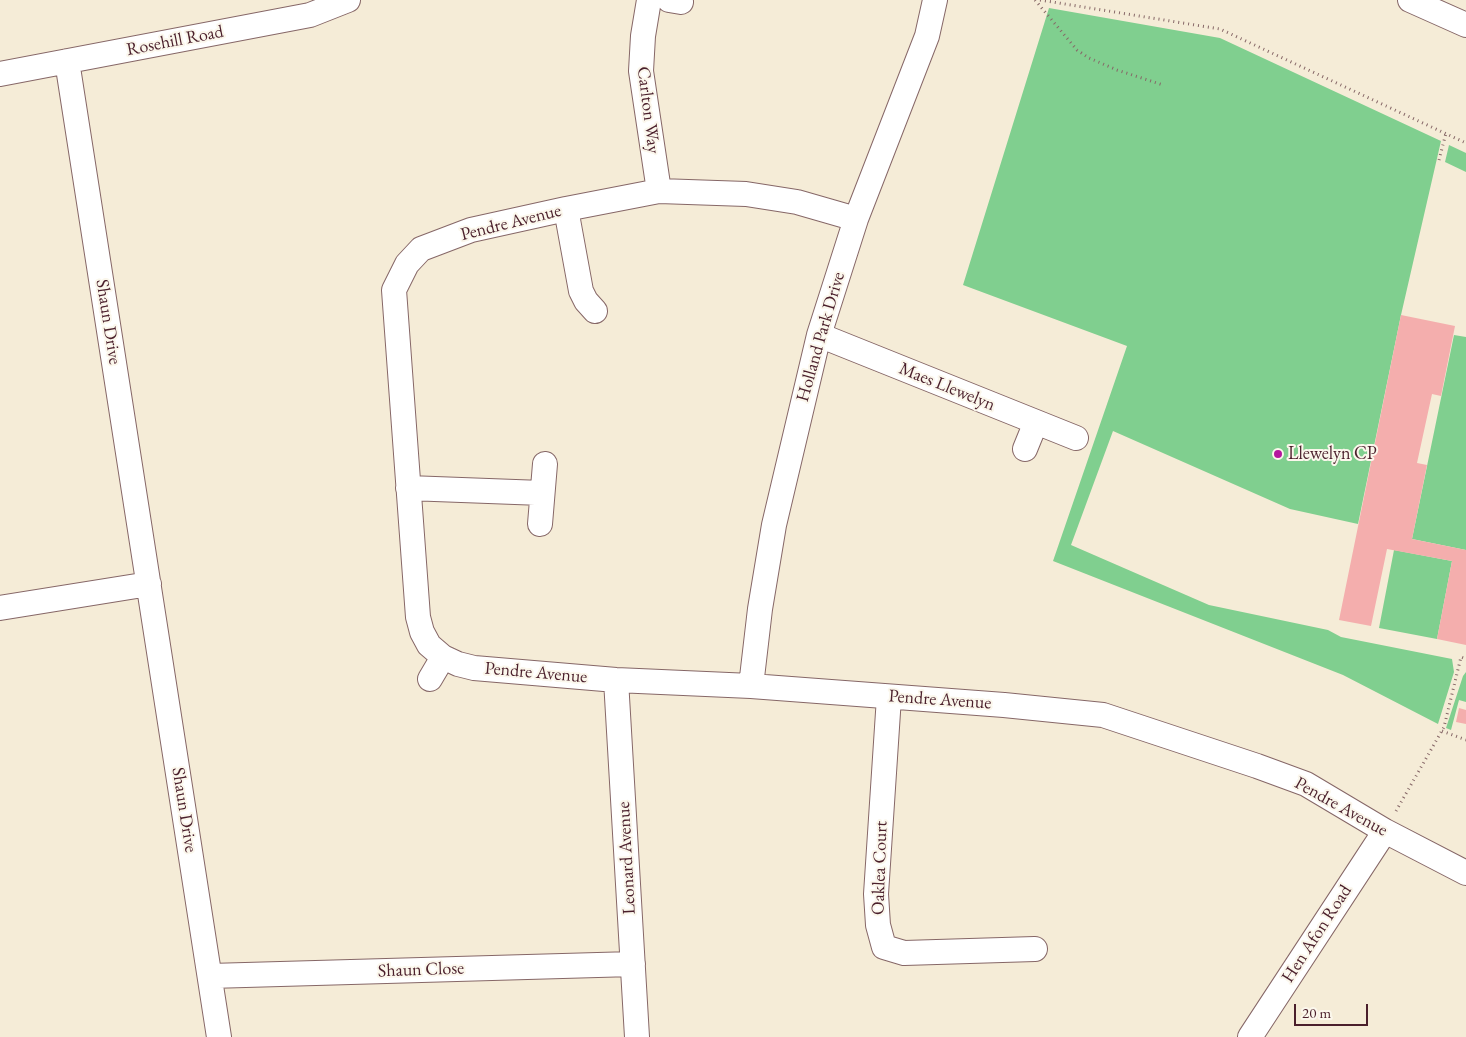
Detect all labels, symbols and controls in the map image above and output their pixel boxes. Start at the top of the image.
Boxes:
street label: Rosehill Road [125,21,225,61]
street label: Carlton Way [632,65,664,155]
street label: Pendre Avenue [458,200,564,246]
street label: Holland Park Drive [792,270,850,404]
street label: Shaun Drive [91,278,125,366]
street label: Maes Llewelyn [896,358,998,416]
place label: Llewelyn CP [1288,443,1377,465]
marker: Llewelyn CP [1272,448,1284,460]
street label: Pendre Avenue [484,658,588,688]
street label: Pendre Avenue [888,686,992,714]
street label: Shaun Drive [167,766,201,854]
street label: Pendre Avenue [1291,773,1391,841]
street label: Leonard Avenue [613,801,641,915]
street label: Oaklea Court [868,820,892,916]
street label: Hen Afon Road [1277,881,1357,987]
street label: Shaun Close [378,958,464,982]
scale bar [1296,994,1370,1026]
text: 20 m [1302,1003,1331,1022]

